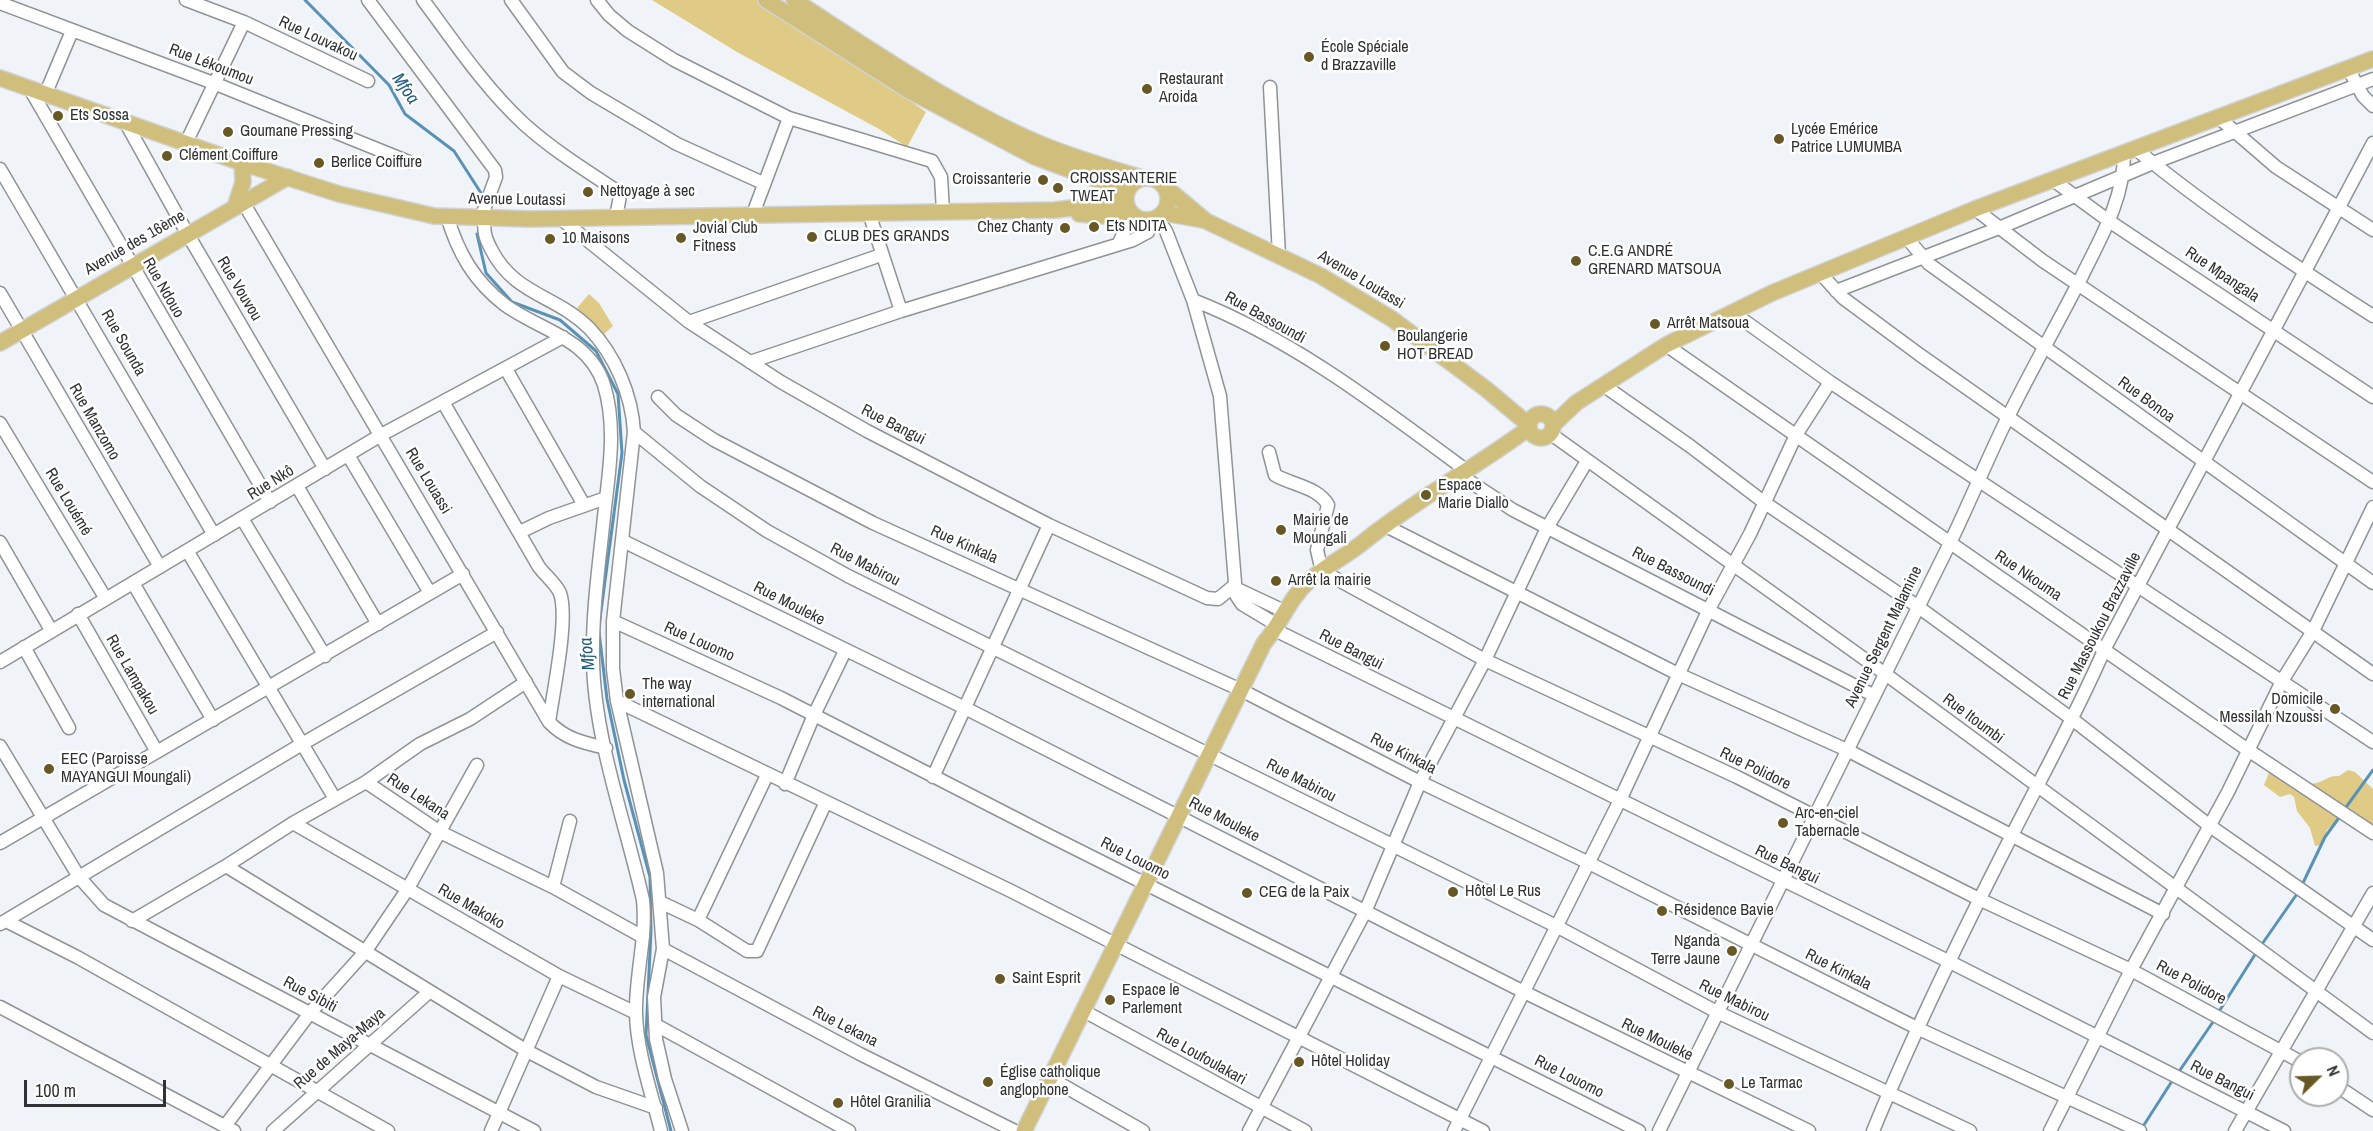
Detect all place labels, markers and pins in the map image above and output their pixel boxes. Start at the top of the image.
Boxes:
place label: École Spéciale d Brazzaville [1321,38,1409,76]
marker: École Spéciale d Brazzaville [1302,50,1316,64]
place label: Restaurant Aroida [1159,70,1223,108]
marker: Restaurant Aroida [1140,82,1154,96]
place label: Ets Sossa [70,106,129,126]
marker: Ets Sossa [51,109,65,123]
place label: Lycée Emérice Patrice LUMUMBA [1791,120,1902,158]
place label: Goumane Pressing [240,122,353,142]
marker: Goumane Pressing [221,125,235,139]
marker: Lycée Emérice Patrice LUMUMBA [1772,132,1786,146]
place label: Clément Coiffure [179,146,278,166]
marker: Clément Coiffure [160,149,174,163]
place label: Berlice Coiffure [331,153,422,173]
marker: Berlice Coiffure [312,156,326,170]
place label: CROISSANTERIE TWEAT [1070,169,1177,207]
place label: Croissanterie [952,170,1031,190]
marker: Croissanterie [1036,173,1050,187]
marker: CROISSANTERIE TWEAT [1051,181,1065,195]
place label: Nettoyage à sec [600,182,695,202]
marker: Nettoyage à sec [581,185,595,199]
place label: Ets NDITA [1106,217,1167,237]
place label: Chez Chanty [977,218,1053,238]
place label: Jovial Club Fitness [693,219,758,257]
marker: Ets NDITA [1087,220,1101,234]
marker: Chez Chanty [1058,221,1072,235]
place label: CLUB DES GRANDS [824,227,949,247]
place label: 10 Maisons [562,229,630,249]
marker: CLUB DES GRANDS [805,230,819,244]
marker: Jovial Club Fitness [674,231,688,245]
marker: 10 Maisons [543,232,557,246]
place label: C.E.G ANDRÉ GRENARD MATSOUA [1588,242,1721,280]
marker: C.E.G ANDRÉ GRENARD MATSOUA [1569,254,1583,268]
place label: Arrêt Matsoua [1667,314,1749,334]
marker: Arrêt Matsoua [1648,317,1662,331]
place label: Boulangerie HOT BREAD [1397,327,1474,365]
marker: Boulangerie HOT BREAD [1378,339,1392,353]
place label: Espace Marie Diallo [1438,476,1509,514]
marker: Espace Marie Diallo [1419,488,1433,502]
place label: Mairie de Moungali [1293,511,1348,549]
marker: Mairie de Moungali [1274,523,1288,537]
place label: Arrêt la mairie [1288,571,1371,591]
marker: Arrêt la mairie [1269,574,1283,588]
place label: The way international [642,675,715,713]
marker: The way international [623,687,637,701]
place label: Domicile Messilah Nzoussi [2219,690,2323,728]
marker: Domicile Messilah Nzoussi [2328,702,2342,716]
place label: EEC (Paroisse MAYANGUI Moungali) [61,750,191,788]
marker: EEC (Paroisse MAYANGUI Moungali) [42,762,56,776]
place label: Arc-en-ciel Tabernacle [1795,804,1859,842]
marker: Arc-en-ciel Tabernacle [1776,816,1790,830]
place label: Hôtel Le Rus [1465,882,1541,902]
place label: CEG de la Paix [1259,883,1349,903]
marker: Hôtel Le Rus [1446,885,1460,899]
marker: CEG de la Paix [1240,886,1254,900]
place label: Résidence Bavie [1674,901,1774,921]
marker: Résidence Bavie [1655,904,1669,918]
place label: Nganda Terre Jaune [1651,932,1720,970]
marker: Nganda Terre Jaune [1725,944,1739,958]
place label: Saint Esprit [1012,969,1081,989]
marker: Saint Esprit [993,972,1007,986]
place label: Espace le Parlement [1122,981,1182,1019]
marker: Espace le Parlement [1103,993,1117,1007]
place label: Hôtel Holiday [1311,1052,1390,1072]
marker: Hôtel Holiday [1292,1055,1306,1069]
place label: Église catholique anglophone [1000,1063,1101,1101]
place label: Le Tarmac [1741,1074,1803,1094]
marker: Église catholique anglophone [981,1075,995,1089]
marker: Le Tarmac [1722,1077,1736,1091]
place label: Hôtel Granilia [850,1093,931,1113]
marker: Hôtel Granilia [831,1096,845,1110]

